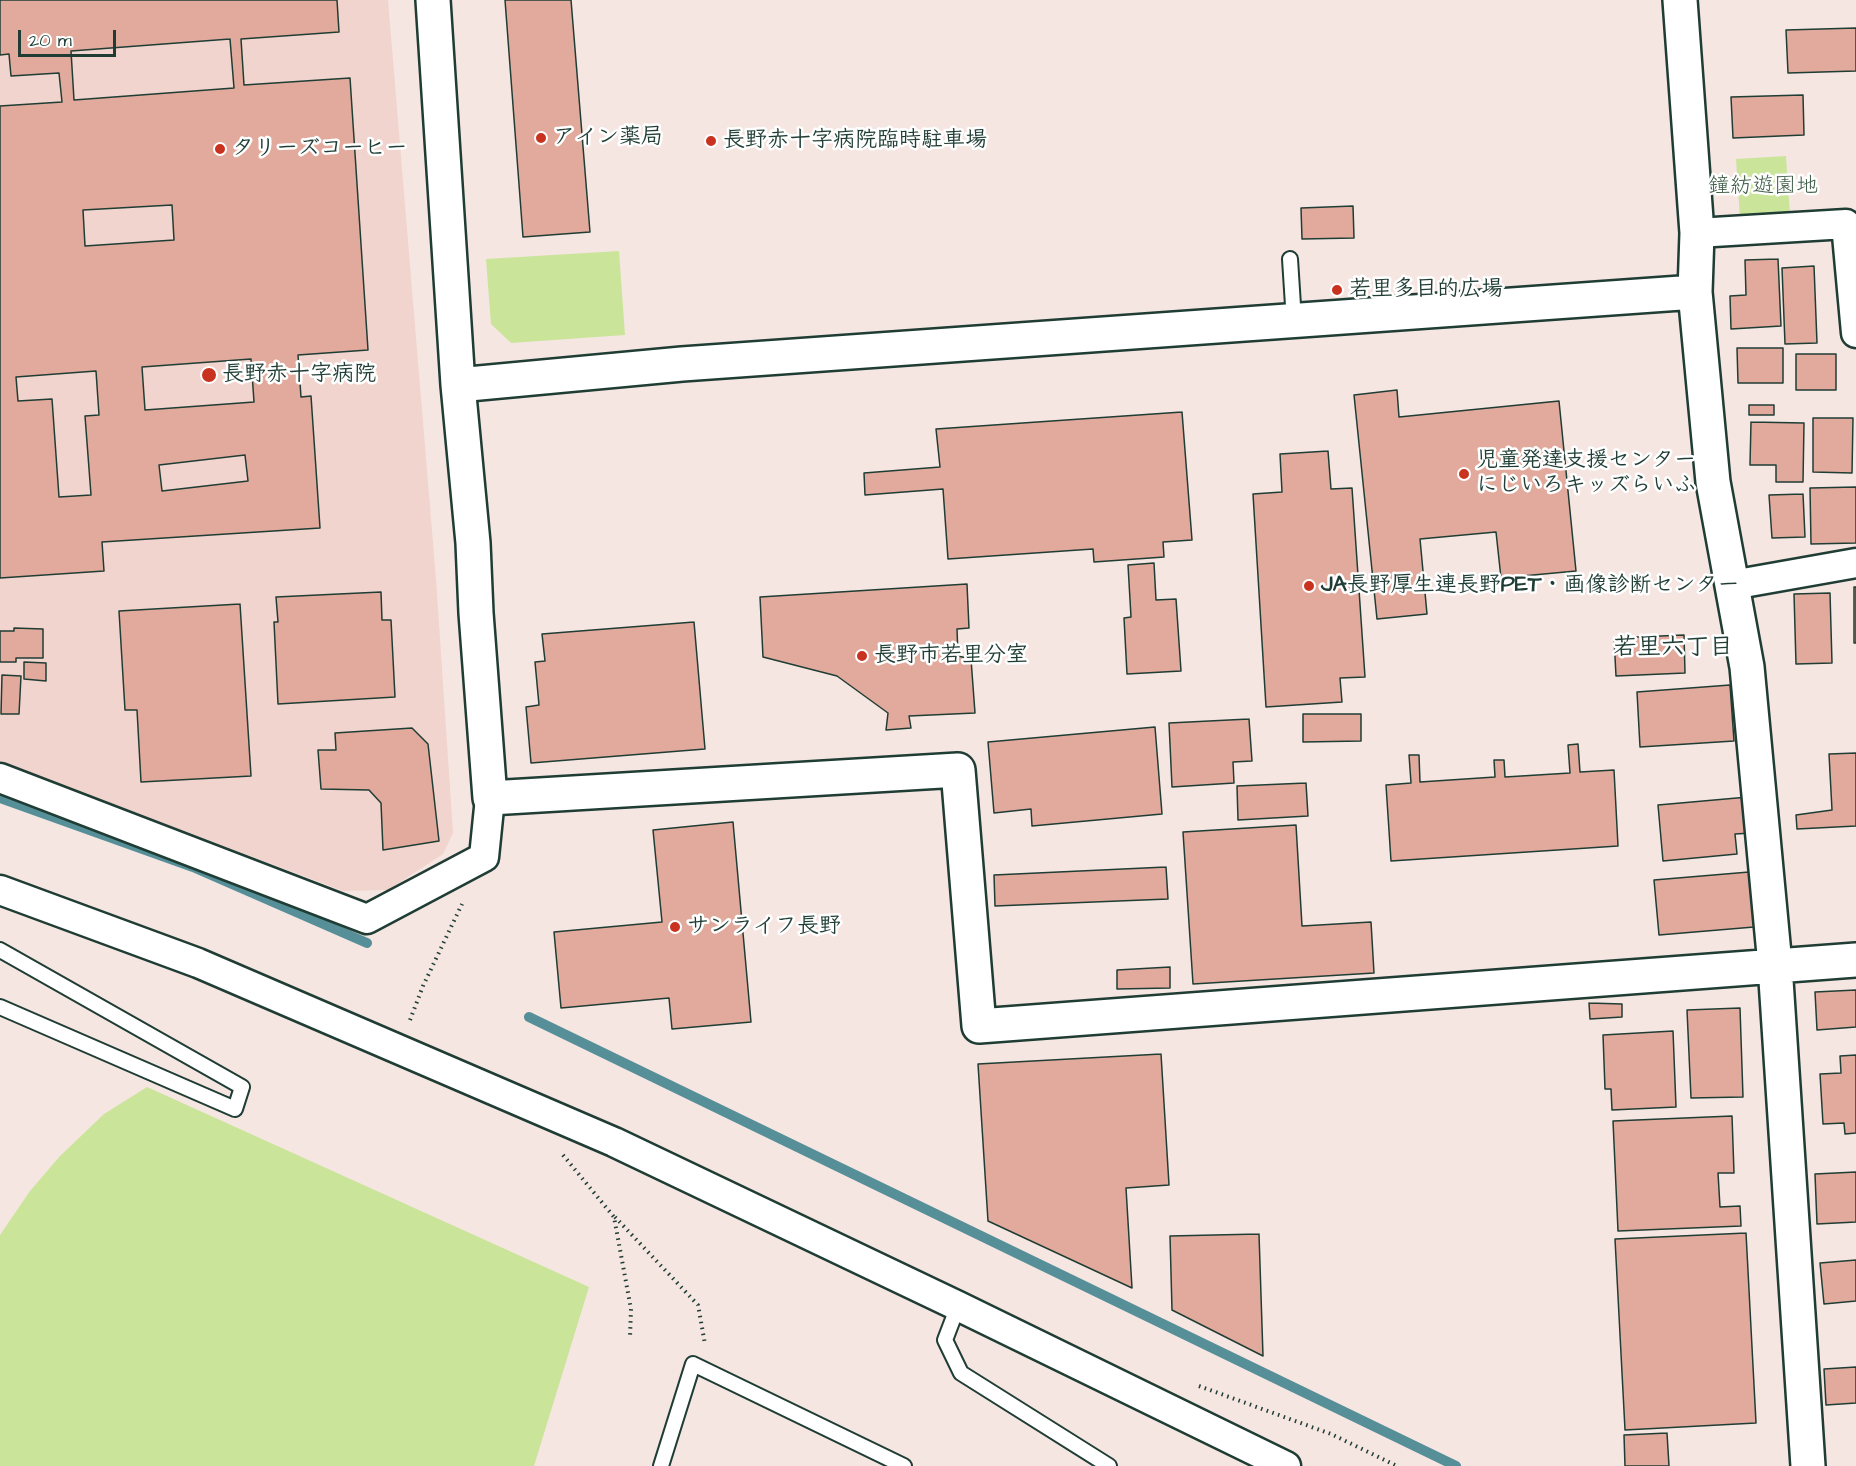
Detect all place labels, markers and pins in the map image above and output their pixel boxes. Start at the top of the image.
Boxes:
place label: アイン薬局 [553,125,663,151]
place label: 長野赤十字病院臨時駐車場 [723,128,987,154]
marker: アイン薬局 [534,131,548,145]
marker: 長野赤十字病院臨時駐車場 [704,134,718,148]
place label: タリーズコーヒー [232,136,408,162]
marker: タリーズコーヒー [213,142,227,156]
place label: 若里多目的広場 [1349,277,1503,303]
marker: 若里多目的広場 [1330,283,1344,297]
place label: 長野赤十字病院 [222,362,376,388]
marker: 長野赤十字病院 [200,366,218,384]
place label: 児童発達支援センター にじいろキッズらいふ [1476,448,1696,500]
marker: 児童発達支援センター にじいろキッズらいふ [1457,467,1471,481]
place label: JA長野厚生連長野PET・画像診断センター [1321,573,1739,599]
marker: JA長野厚生連長野PET・画像診断センター [1302,579,1316,593]
place label: 長野市若里分室 [874,643,1028,669]
marker: 長野市若里分室 [855,649,869,663]
place label: サンライフ長野 [687,914,841,940]
marker: サンライフ長野 [668,920,682,934]

